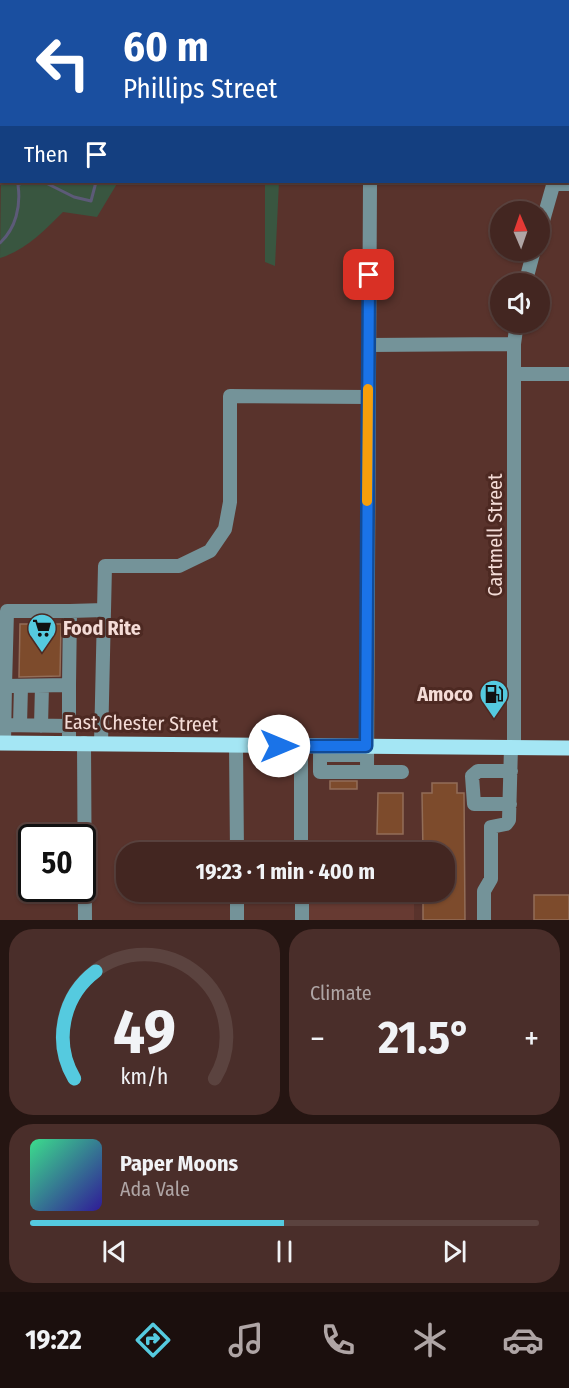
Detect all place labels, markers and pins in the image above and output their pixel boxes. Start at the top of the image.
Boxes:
pin [343,249,394,300]
supermarket icon: Food Rite [26,612,58,654]
place label: Food Rite [63,616,141,640]
fuel station icon: Amoco [478,678,510,720]
place label: Amoco [416,682,473,706]

